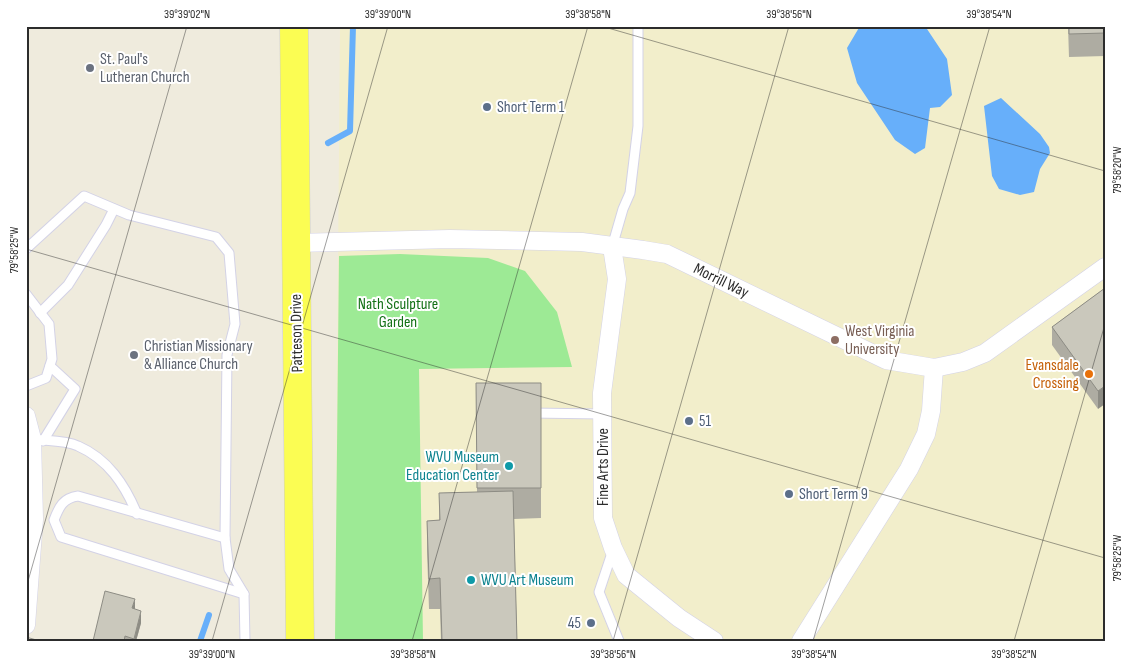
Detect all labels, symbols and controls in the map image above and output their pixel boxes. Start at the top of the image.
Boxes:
text: 39°39'02"N [164,7,210,22]
text: 39°39'00"N [365,7,411,22]
text: 39°38'58"N [565,7,611,22]
text: 39°38'56"N [766,7,812,22]
text: 39°38'54"N [966,7,1012,22]
place label: St. Paul's Lutheran Church [100,50,190,87]
marker: St. Paul's Lutheran Church [84,62,96,74]
place label: Short Term 1 [497,98,565,117]
marker: Short Term 1 [481,101,493,113]
text: 79°58'20"W [1110,146,1125,194]
text: 79°58'25"W [7,226,22,273]
street label: Morrill Way [690,260,752,302]
street label: Patteson Drive [287,294,307,372]
park label: Nath Sculpture Garden [358,295,438,332]
place label: West Virginia University [845,322,914,359]
marker: West Virginia University [829,334,841,346]
place label: Christian Missionary & Alliance Church [144,337,253,374]
marker: Christian Missionary & Alliance Church [128,349,140,361]
place label: Evansdale Crossing [1025,356,1079,393]
marker: Evansdale Crossing [1083,368,1095,380]
place label: 51 [699,412,711,431]
marker: 51 [683,415,695,427]
street label: Fine Arts Drive [594,428,613,506]
place label: WVU Museum Education Center [406,448,499,485]
marker: WVU Museum Education Center [503,460,515,472]
place label: Short Term 9 [799,485,868,504]
marker: Short Term 9 [783,488,795,500]
text: 79°58'25"W [1110,534,1125,581]
place label: WVU Art Museum [481,571,574,590]
marker: WVU Art Museum [465,574,477,586]
place label: 45 [568,614,581,633]
marker: 45 [585,617,597,629]
text: 39°39'00"N [189,647,235,662]
text: 39°38'58"N [390,647,436,662]
text: 39°38'56"N [590,647,636,662]
text: 39°38'54"N [791,647,837,662]
text: 39°38'52"N [991,647,1037,662]

